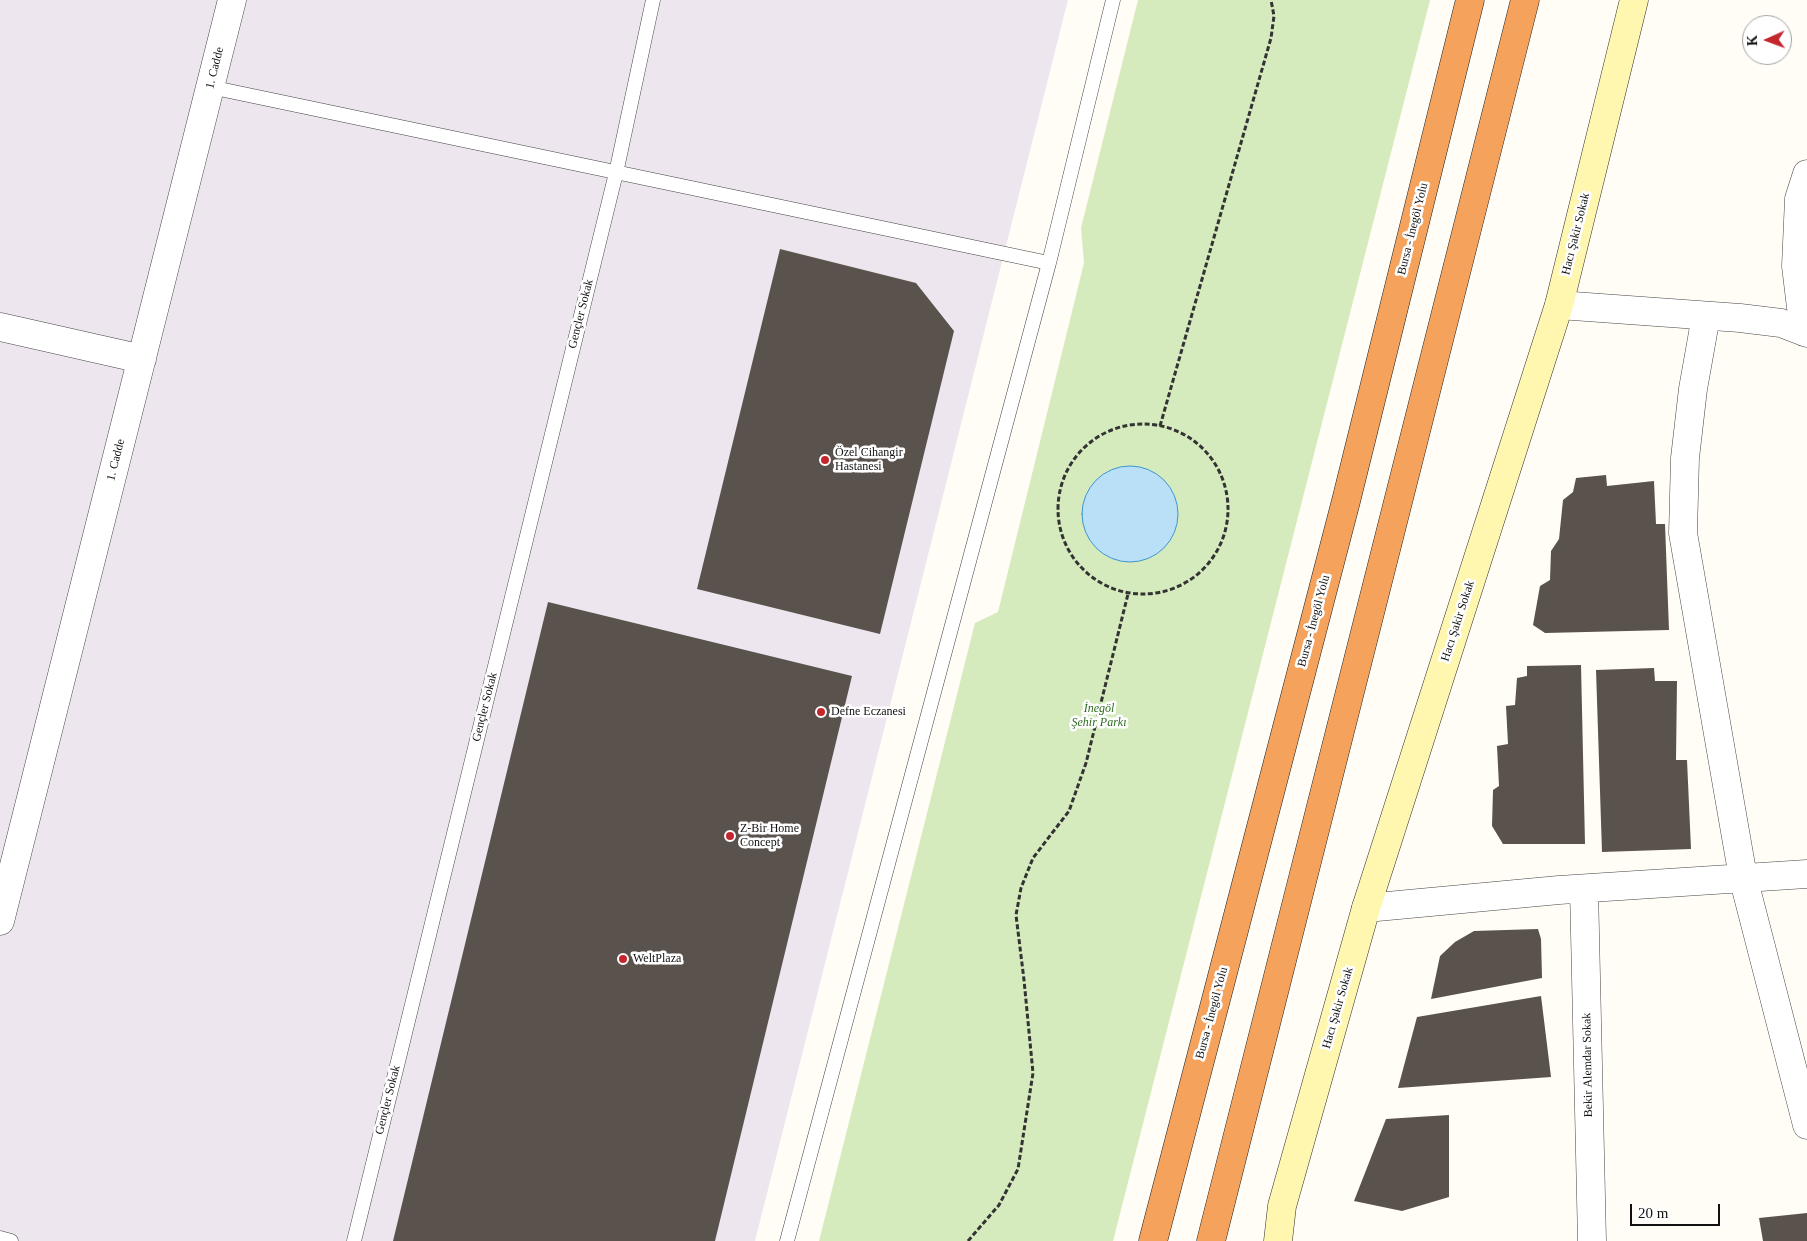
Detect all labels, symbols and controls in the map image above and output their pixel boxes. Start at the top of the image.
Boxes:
north arrow [1742,15,1792,65]
text: K [1745,35,1760,46]
street label: 1. Cadde [203,46,227,90]
street label: Bursa - İnegöl Yolu [1395,181,1431,277]
street label: Hacı Şakir Sokak [1559,192,1593,276]
street label: Gençler Sokak [565,278,597,350]
street label: 1. Cadde [104,438,128,482]
place label: Özel Cihangir Hastanesi [835,446,903,474]
marker: Özel Cihangir Hastanesi [819,454,831,466]
street label: Bursa - İnegöl Yolu [1295,574,1333,668]
street label: Hacı Şakir Sokak [1438,579,1478,663]
street label: Gençler Sokak [469,671,501,743]
park label: İnegöl Şehir Parkı [1072,702,1126,730]
place label: Defne Eczanesi [831,705,906,719]
marker: Defne Eczanesi [815,706,827,718]
place label: Z-Bir Home Concept [740,822,799,850]
marker: Z-Bir Home Concept [724,830,736,842]
place label: WeltPlaza [633,952,681,966]
marker: WeltPlaza [617,953,629,965]
street label: Bursa - İnegöl Yolu [1193,966,1231,1060]
street label: Hacı Şakir Sokak [1320,966,1356,1050]
street label: Bekir Alemdar Sokak [1580,1013,1596,1117]
street label: Gençler Sokak [372,1064,404,1136]
scale bar [1632,1194,1722,1226]
text: 20 m [1638,1205,1668,1221]

